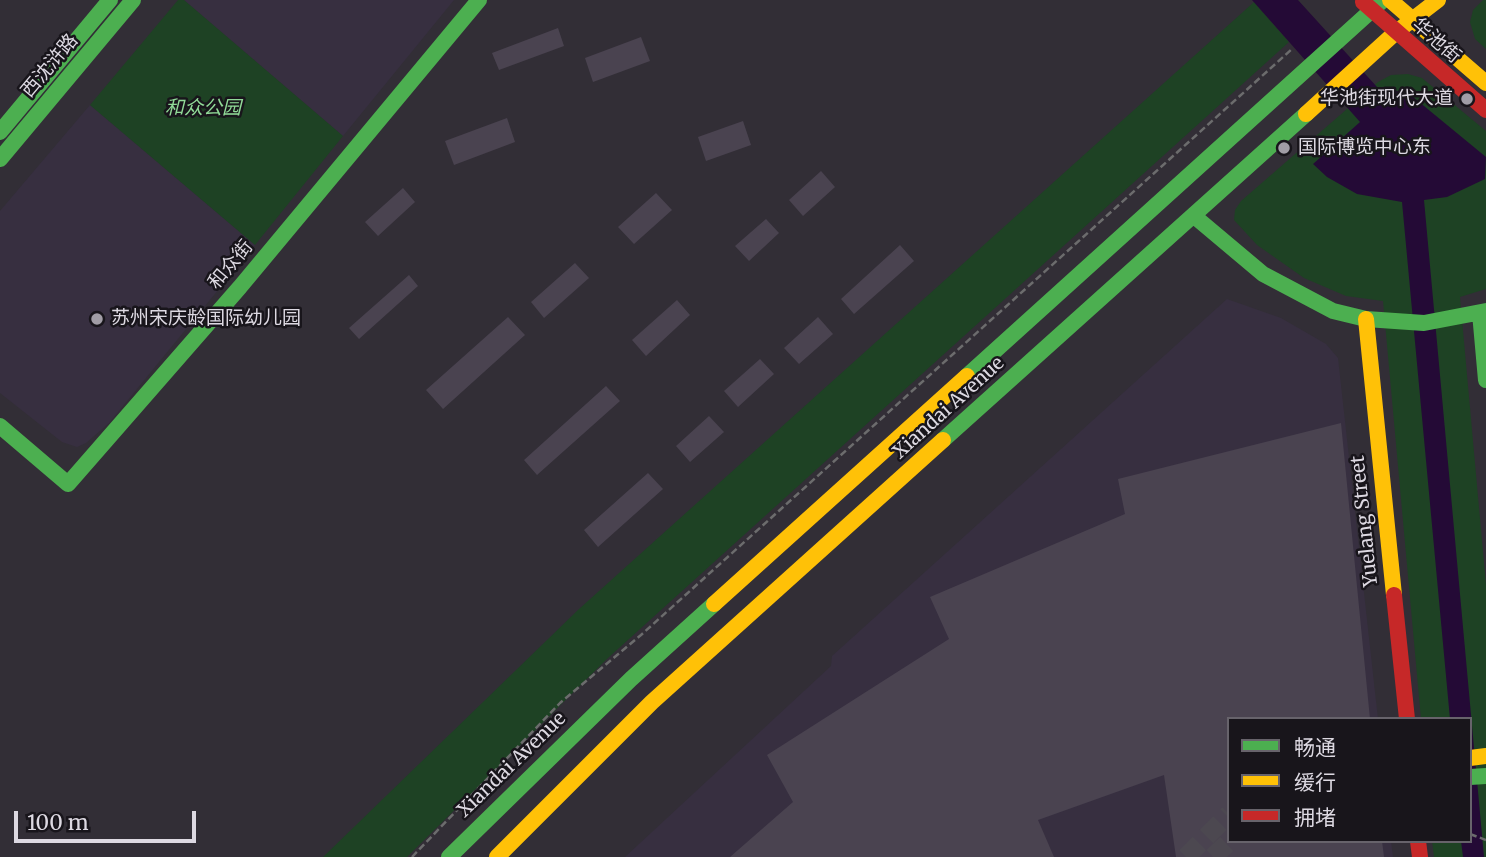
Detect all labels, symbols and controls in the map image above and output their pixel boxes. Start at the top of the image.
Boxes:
street label: 华池街 [1407,14,1465,68]
street label: 西沈浒路 [17,30,83,102]
place label: 华池街现代大道 [1320,88,1453,110]
marker: 华池街现代大道 [1459,91,1475,107]
park label: 和众公园 [165,98,241,120]
place label: 国际博览中心东 [1298,137,1431,159]
marker: 国际博览中心东 [1276,140,1292,156]
street label: 和众街 [204,236,258,294]
place label: 苏州宋庆龄国际幼儿园 [111,308,301,330]
marker: 苏州宋庆龄国际幼儿园 [89,311,105,327]
street label: Xiandai Avenue [889,352,1009,464]
street label: Yuelang Street [1347,454,1383,588]
street label: Xiandai Avenue [453,708,571,822]
legend [1227,717,1472,843]
text: 畅通 [1294,734,1336,761]
text: 缓行 [1294,769,1336,796]
scale bar [18,798,200,842]
text: 拥堵 [1294,804,1336,831]
text: 100 m [27,809,89,836]

